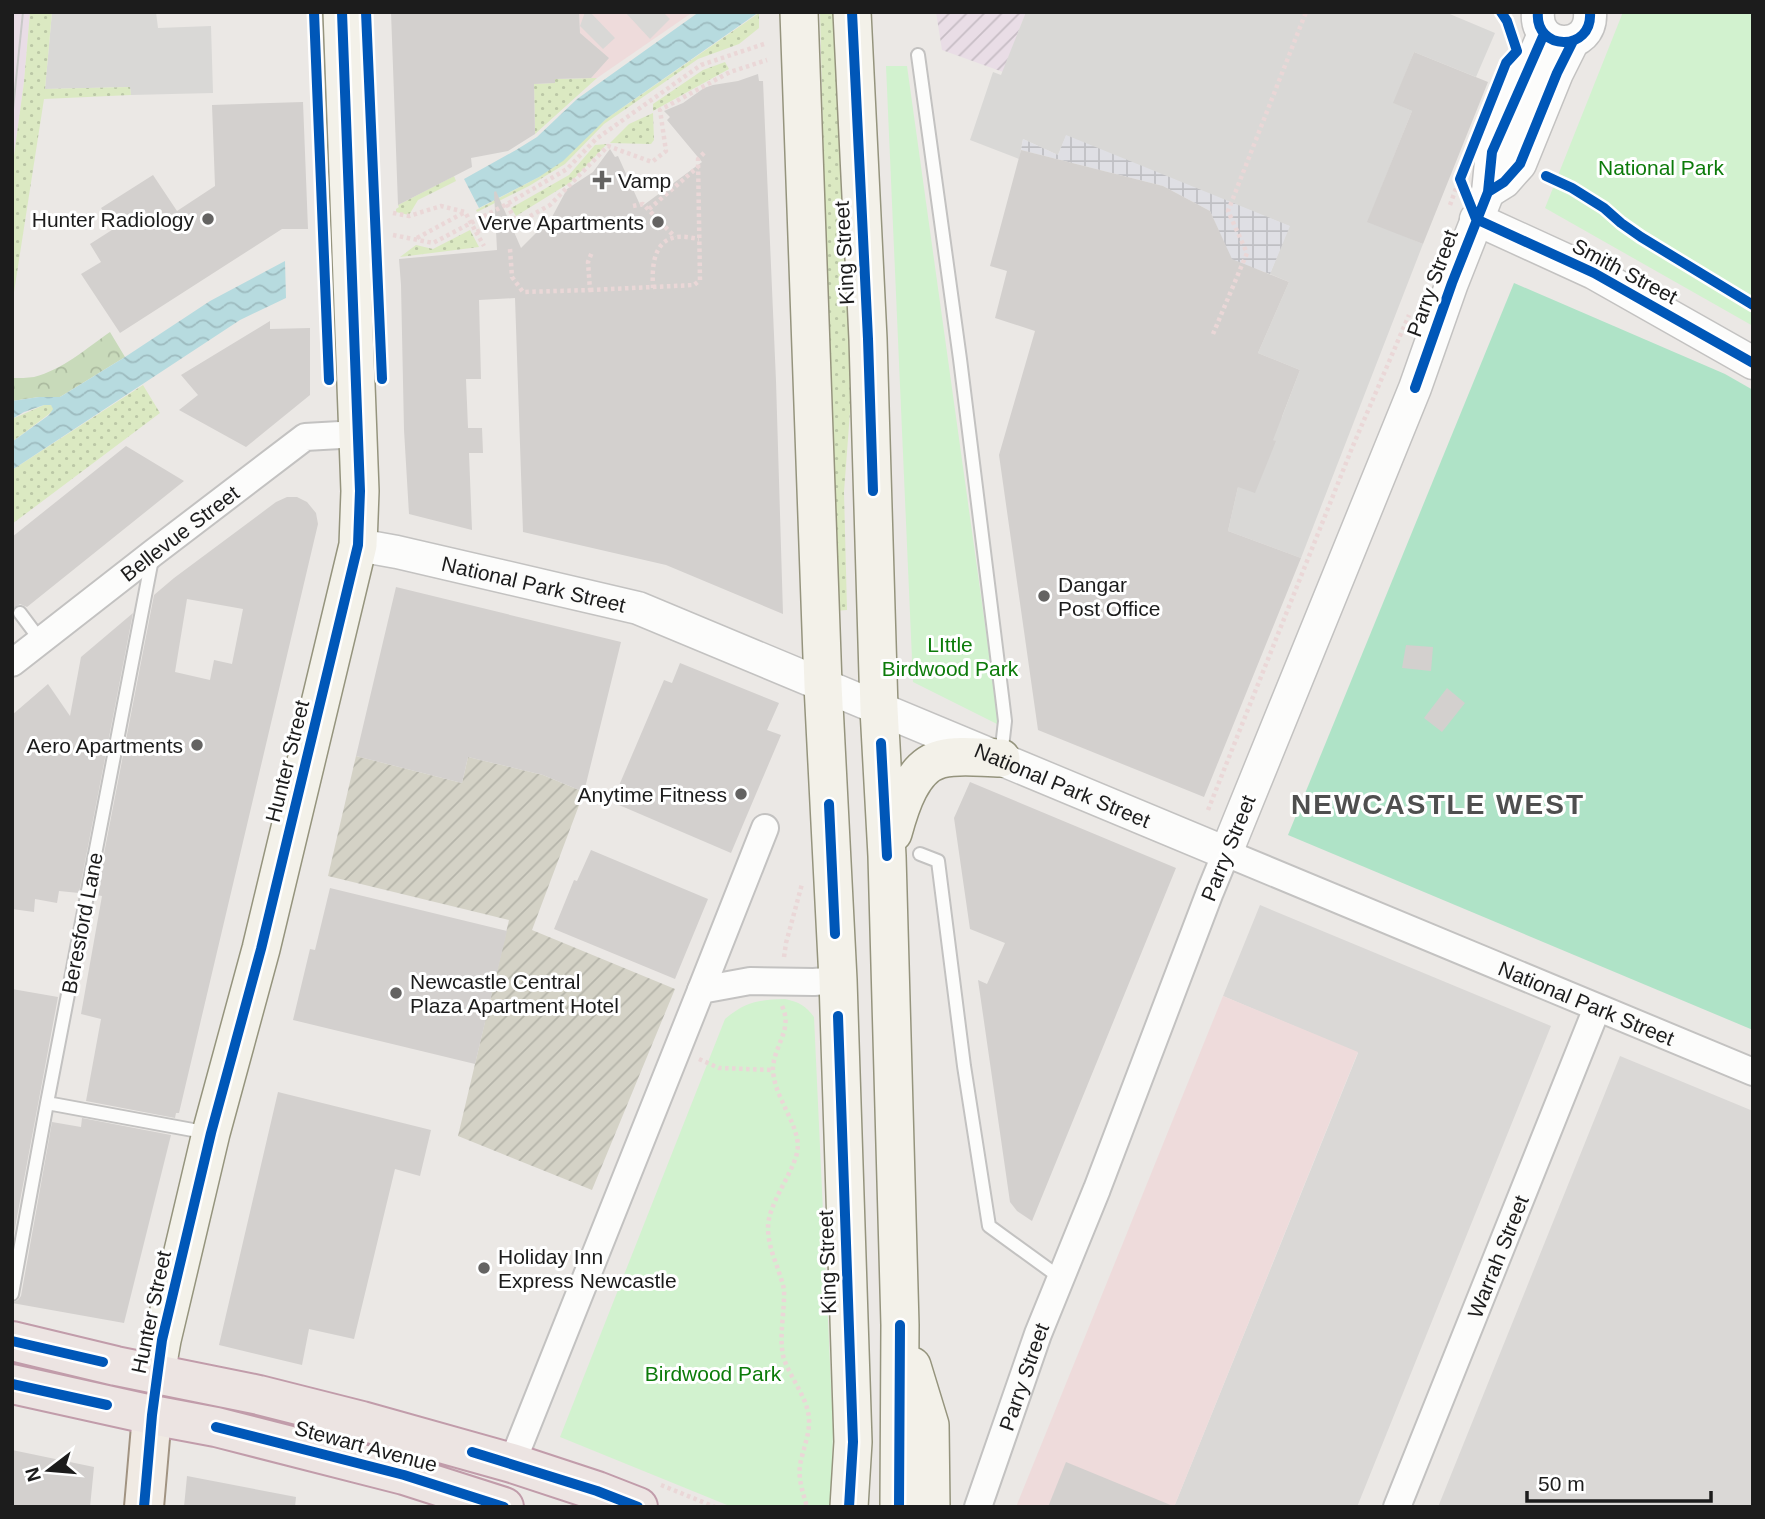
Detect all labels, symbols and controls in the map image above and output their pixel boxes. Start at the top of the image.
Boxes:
park label: National Park [1598,156,1725,179]
place label: Vamp [618,169,671,192]
marker: Vamp [592,170,612,190]
street label: King Street [830,200,858,305]
place label: Hunter Radiology [32,208,194,231]
marker: Hunter Radiology [200,211,216,227]
place label: Verve Apartments [478,211,644,234]
marker: Verve Apartments [650,214,666,230]
street label: Parry Street [1402,226,1462,340]
street label: Smith Street [1569,234,1682,308]
street label: Bellevue Street [116,480,243,586]
street label: National Park Street [440,551,628,616]
place label: Dangar Post Office [1058,573,1160,620]
marker: Dangar Post Office [1036,588,1052,604]
park label: LIttle Birdwood Park [882,633,1019,680]
street label: Hunter Street [261,697,313,824]
place label: Aero Apartments [27,734,183,757]
marker: Aero Apartments [189,737,205,753]
street label: National Park Street [971,738,1154,832]
place label: Anytime Fitness [578,783,727,806]
marker: Anytime Fitness [733,786,749,802]
district label: NEWCASTLE WEST [1291,789,1585,820]
street label: Parry Street [1196,792,1260,904]
street label: Beresford Lane [57,850,107,996]
street label: National Park Street [1495,956,1678,1050]
place label: Newcastle Central Plaza Apartment Hotel [410,970,619,1017]
marker: Newcastle Central Plaza Apartment Hotel [388,985,404,1001]
street label: Warrah Street [1463,1192,1532,1321]
street label: King Street [814,1210,840,1314]
place label: Holiday Inn Express Newcastle [498,1245,677,1292]
street label: Hunter Street [127,1248,175,1375]
marker: Holiday Inn Express Newcastle [476,1260,492,1276]
street label: Parry Street [994,1319,1053,1433]
park label: Birdwood Park [645,1362,782,1385]
street label: Stewart Avenue [292,1416,440,1476]
north arrow [14,1435,84,1505]
scale bar [1527,1460,1711,1504]
text: N [21,1465,45,1484]
text: 50 m [1538,1472,1585,1495]

